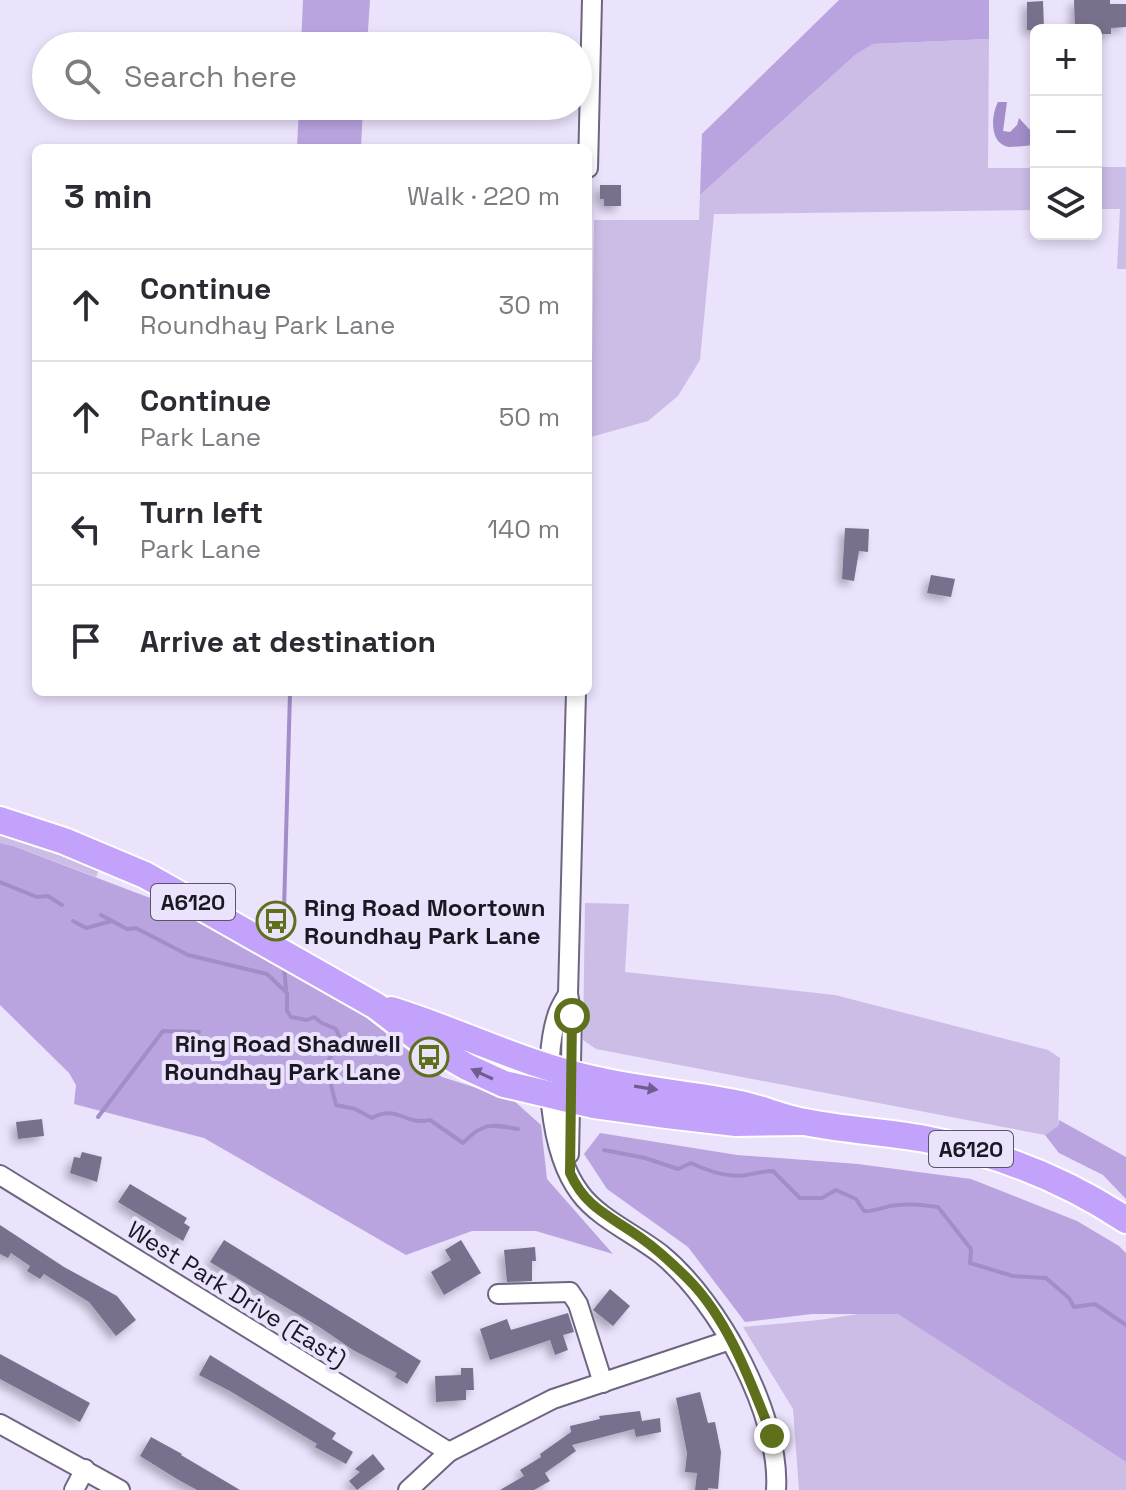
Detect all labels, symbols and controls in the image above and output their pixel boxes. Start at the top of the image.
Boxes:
map controls [1030,24,1102,240]
button: + [1030,24,1102,96]
search box [32,32,592,120]
icon: search [60,54,104,98]
text: Search here [124,57,297,96]
button: − [1030,96,1102,168]
button: layers [1030,168,1102,240]
text: 3 min [64,175,152,218]
text: Walk · 220 m [407,179,560,213]
text: Continue [140,269,271,308]
icon: ahead [64,283,108,327]
text: 30 m [499,288,560,322]
text: Roundhay Park Lane [140,308,395,342]
text: Continue [140,381,271,420]
icon: ahead [64,395,108,439]
text: 50 m [499,400,560,434]
text: Park Lane [140,420,261,454]
text: Turn left [140,493,263,532]
icon: left [64,507,108,551]
text: 140 m [487,512,560,546]
text: Park Lane [140,532,261,566]
icon: arrive [64,619,108,663]
text: Arrive at destination [140,622,436,661]
road number: A6120 [151,884,235,920]
place label: Ring Road Moortown Roundhay Park Lane [304,892,545,951]
bus stop icon: Ring Road Moortown Roundhay Park Lane [255,900,297,942]
route start [554,998,590,1034]
place label: Ring Road Shadwell Roundhay Park Lane [164,1028,401,1087]
bus stop icon: Ring Road Shadwell Roundhay Park Lane [408,1036,450,1078]
one-way arrow [471,1067,494,1081]
one-way arrow [634,1083,659,1095]
road number: A6120 [929,1131,1013,1167]
street label: West Park Drive (East) [122,1214,352,1374]
route end [754,1418,790,1454]

